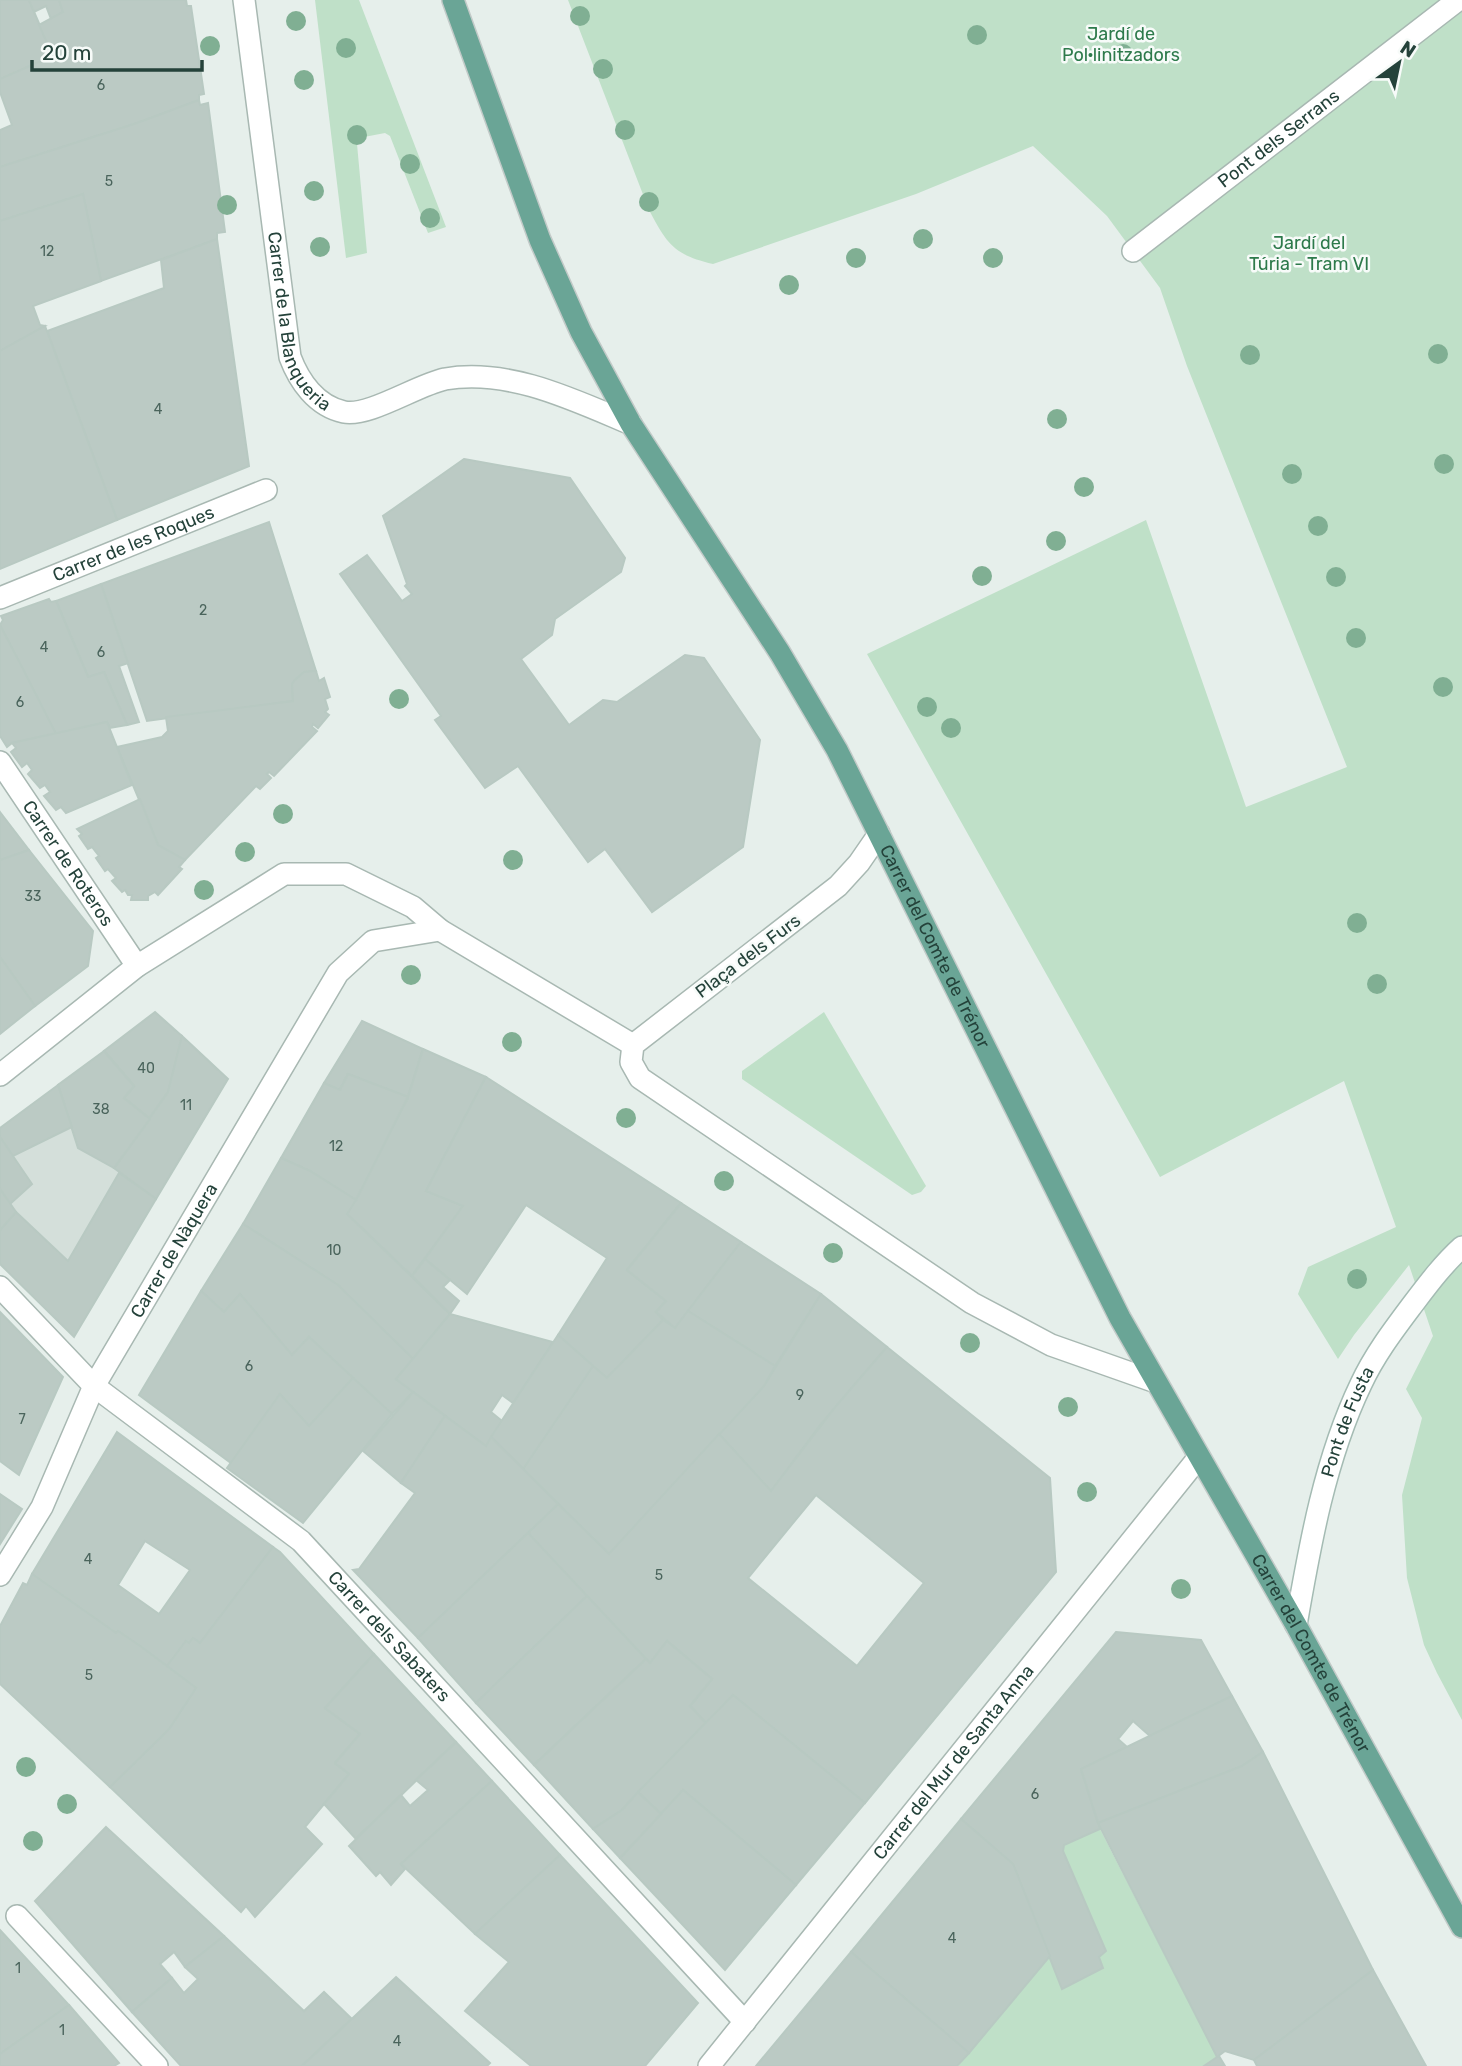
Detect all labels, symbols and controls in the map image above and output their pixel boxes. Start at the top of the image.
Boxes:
park label: Jardí de Pol·linitzadors [1062,23,1180,66]
scale bar [32,28,201,72]
north arrow [1364,28,1434,98]
text: N [1396,36,1420,63]
text: 20 m [42,40,91,65]
house number: 6 [97,77,105,94]
street label: Pont dels Serrans [1213,85,1344,192]
house number: 5 [105,173,113,190]
street label: Carrer de la Blanqueria [263,230,335,416]
park label: Jardí del Túria - Tram VI [1249,232,1369,275]
house number: 12 [40,243,54,260]
house number: 4 [154,401,163,418]
street label: Carrer de les Roques [49,501,218,586]
house number: 2 [199,602,207,619]
house number: 4 [40,639,49,656]
house number: 6 [97,644,105,661]
house number: 6 [16,694,24,711]
street label: Carrer de Roteros [18,796,118,930]
street label: Carrer del Comte de Trénor [875,841,995,1052]
house number: 33 [25,888,41,905]
street label: Plaça dels Furs [691,909,805,1003]
house number: 40 [137,1060,155,1077]
house number: 11 [180,1097,192,1114]
house number: 38 [92,1101,110,1118]
house number: 12 [329,1138,343,1155]
street label: Carrer de Nàquera [126,1179,222,1322]
house number: 10 [327,1242,342,1259]
house number: 6 [245,1358,253,1375]
street label: Pont de Fusta [1316,1363,1379,1480]
house number: 9 [796,1387,804,1404]
house number: 7 [18,1411,26,1428]
street label: Carrer del Comte de Trénor [1247,1550,1375,1757]
house number: 4 [84,1551,93,1568]
street label: Carrer dels Sabaters [323,1566,455,1706]
house number: 5 [655,1567,663,1584]
street label: Carrer del Mur de Santa Anna [868,1660,1039,1864]
house number: 5 [85,1667,93,1684]
house number: 6 [1031,1786,1039,1803]
house number: 4 [948,1930,957,1947]
house number: 1 [15,1960,21,1977]
house number: 1 [59,2022,65,2039]
house number: 4 [393,2033,402,2050]

